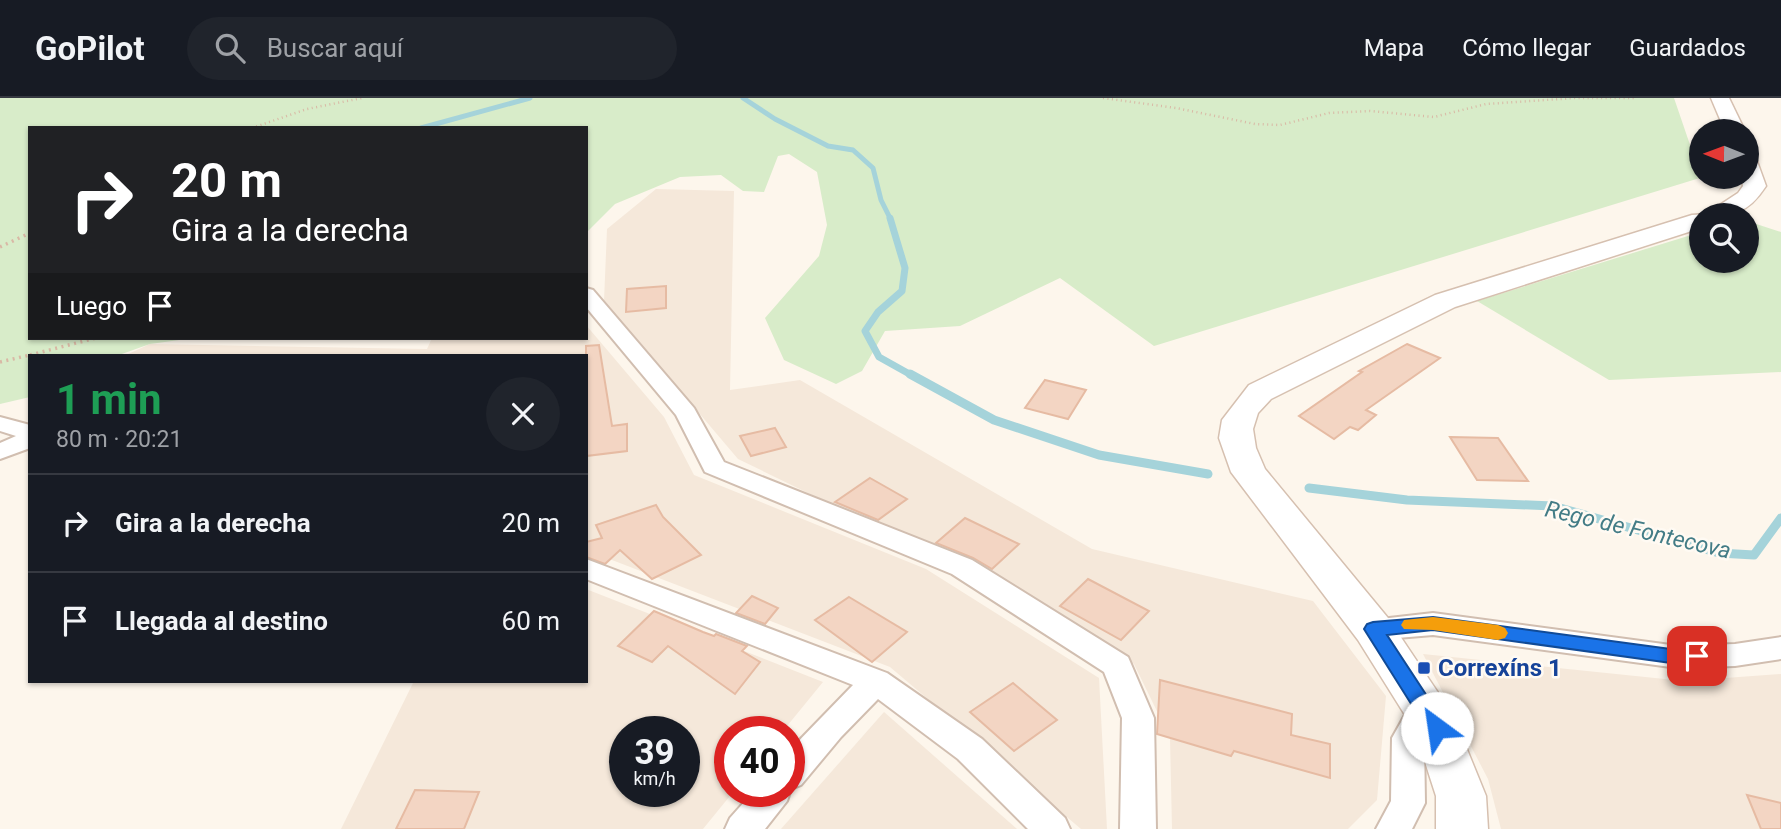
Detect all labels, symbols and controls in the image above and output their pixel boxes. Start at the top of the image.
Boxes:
search box [187,17,677,80]
text: GoPilot [35,29,145,68]
icon: search [211,29,249,67]
text: Buscar aquí [267,33,403,63]
text: Mapa [1364,34,1424,62]
text: Cómo llegar [1462,34,1591,62]
text: Guardados [1629,34,1746,62]
north arrow [1689,119,1759,189]
map controls [1689,119,1759,273]
text: 20 m [171,152,282,209]
icon: right [56,154,147,245]
button: search [1689,203,1759,273]
text: Gira a la derecha [171,211,409,249]
icon: arrive [141,287,179,325]
text: Luego [56,291,127,321]
text: 1 min [56,375,162,424]
button: close [486,377,560,451]
text: 80 m · 20:21 [56,426,182,453]
water label: Rego de Fontecova [1542,495,1734,565]
icon: right [56,504,94,542]
text: Gira a la derecha [115,508,311,538]
text: 20 m [502,508,560,538]
icon: arrive [56,602,94,640]
text: Llegada al destino [115,606,328,636]
text: 60 m [502,606,560,636]
pin [1667,626,1727,686]
icon: arrive [1678,637,1716,675]
place label: Correxíns 1 [1438,654,1562,682]
marker: Correxíns 1 [1416,660,1432,676]
position arrow [1400,691,1474,765]
speed limit sign: 40 [714,716,805,807]
text: 39 [634,732,675,773]
text: km/h [633,768,676,789]

